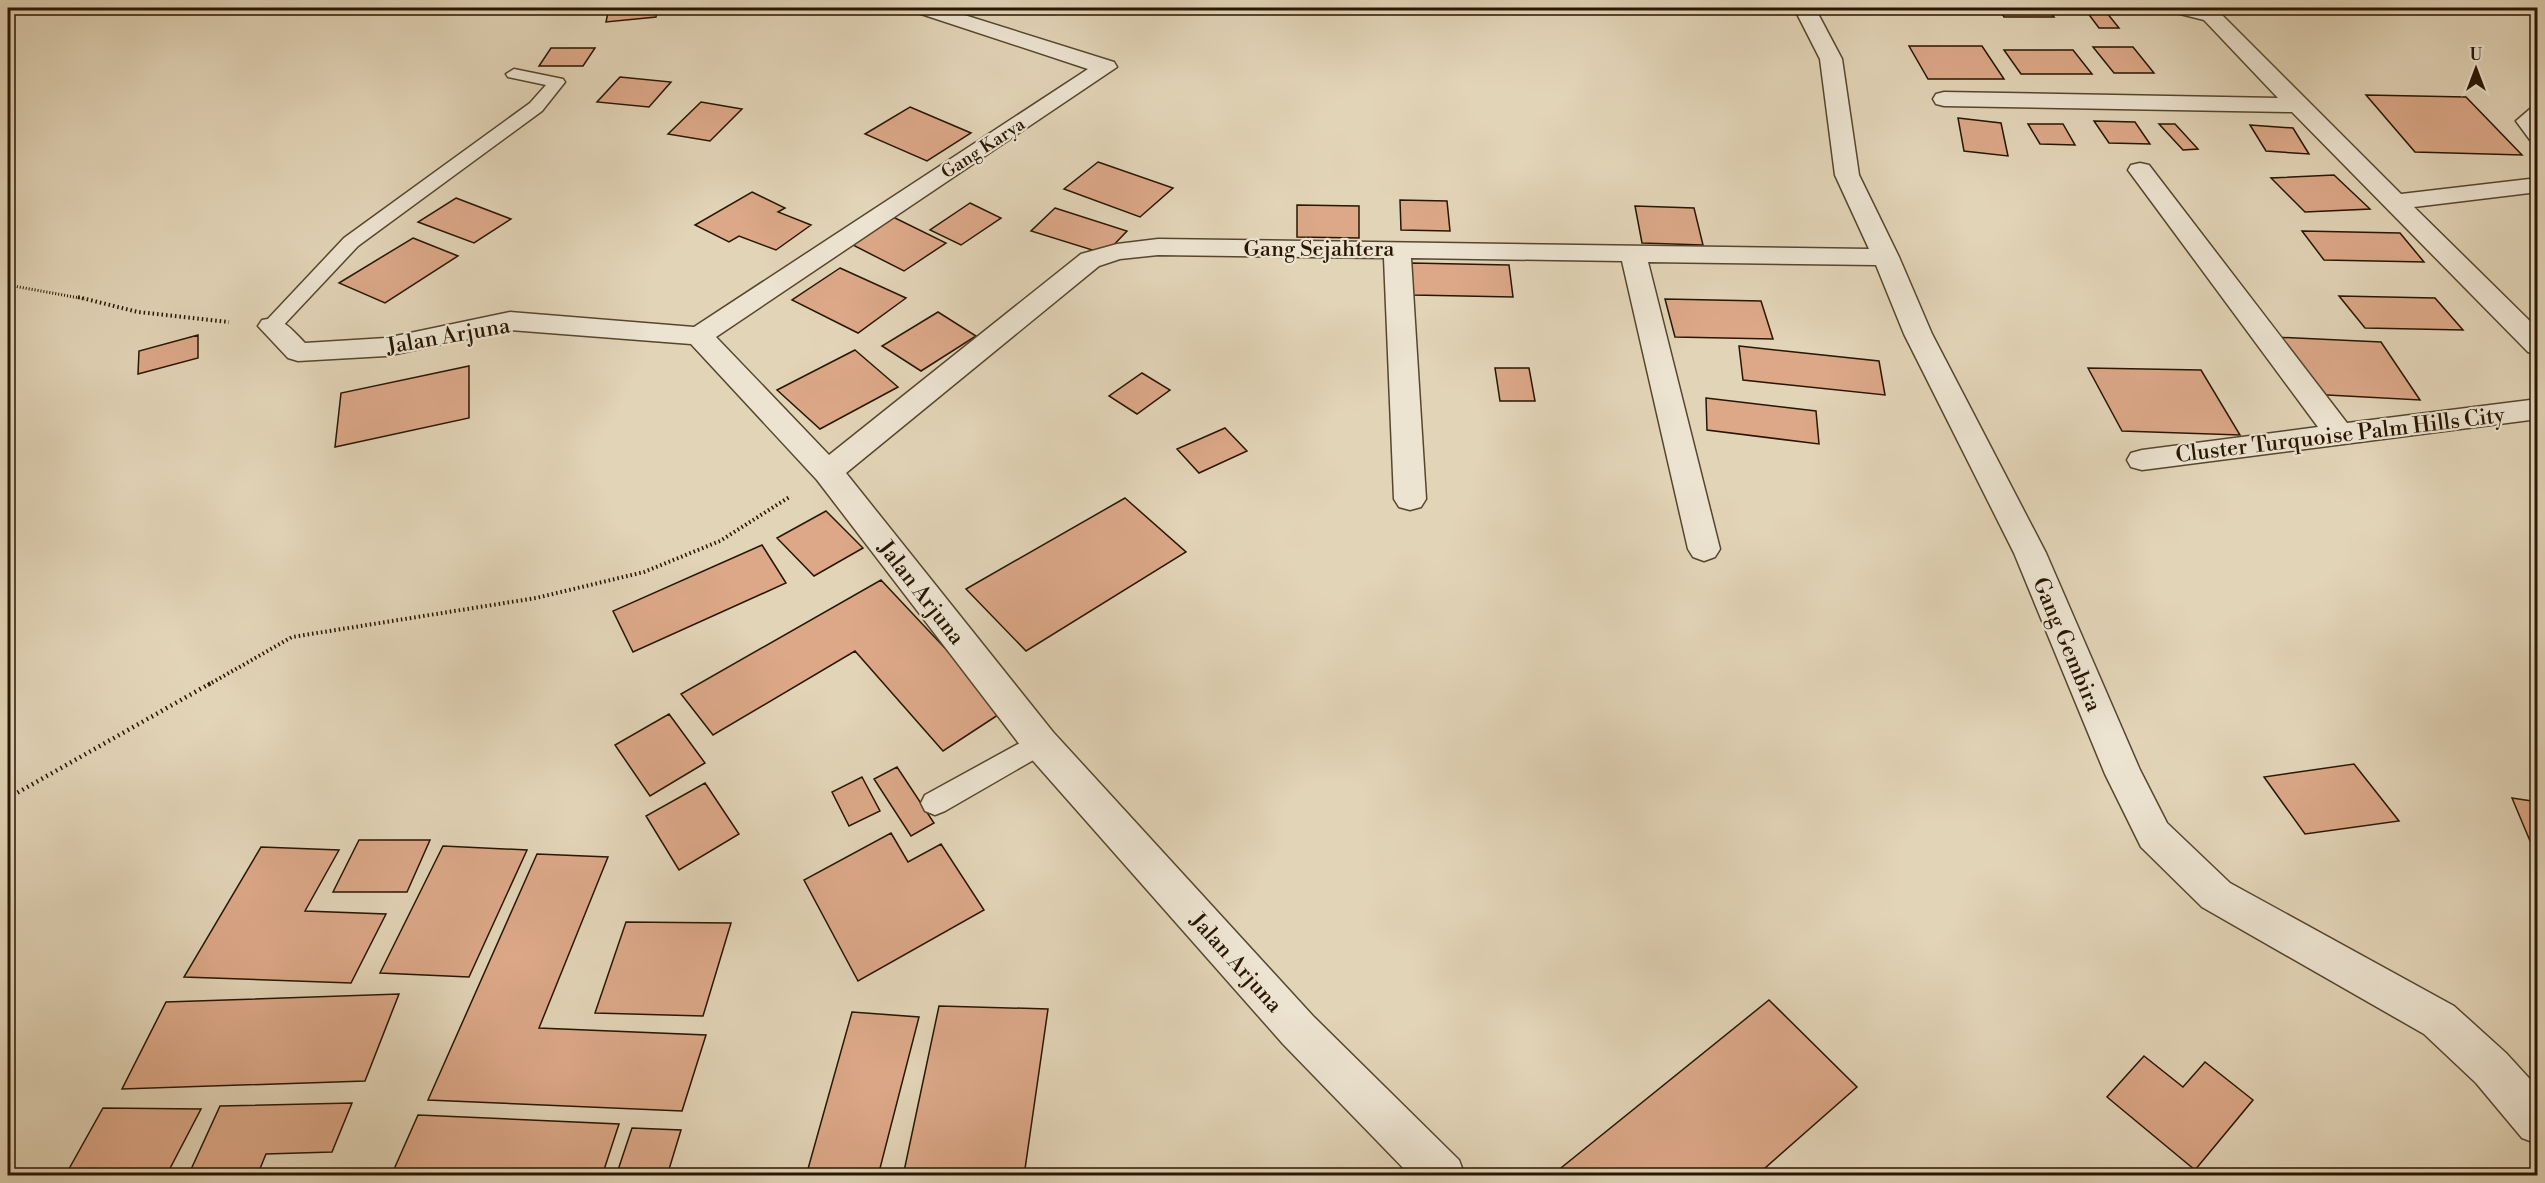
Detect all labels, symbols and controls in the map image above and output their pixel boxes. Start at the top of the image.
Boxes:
north arrow [2446,39,2506,99]
text: U [2470,45,2483,65]
street label: Gang Karya [937,112,1030,184]
street label: Gang Sejahtera [1244,236,1395,263]
street label: Jalan Arjuna [383,312,513,361]
street label: Cluster Turquoise Palm Hills City [2174,402,2507,469]
street label: Jalan Arjuna [871,535,970,651]
street label: Gang Gembira [2026,573,2107,717]
street label: Jalan Arjuna [1183,907,1288,1019]

